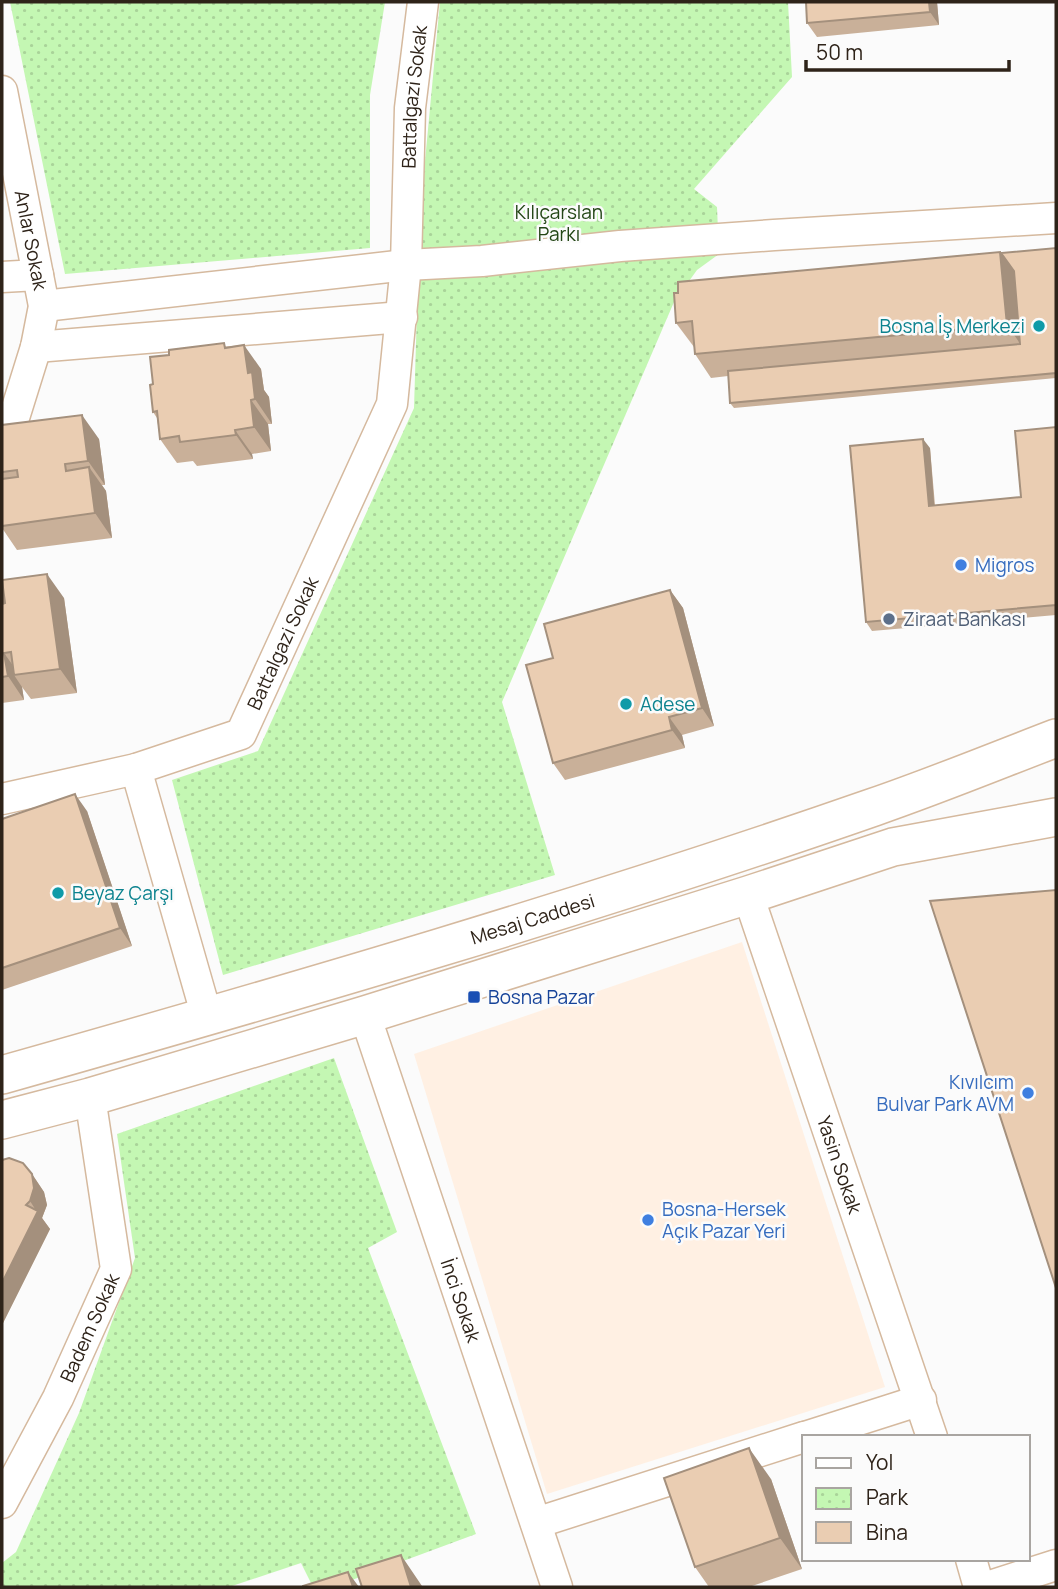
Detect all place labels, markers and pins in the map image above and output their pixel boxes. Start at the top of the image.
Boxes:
place label: Bosna İş Merkezi [880,313,1025,339]
marker: Bosna İş Merkezi [1031,318,1047,334]
place label: Migros [975,552,1034,578]
marker: Migros [953,557,969,573]
place label: Ziraat Bankası [903,606,1026,632]
marker: Ziraat Bankası [881,611,897,627]
place label: Adese [640,691,695,717]
marker: Adese [618,696,634,712]
place label: Beyaz Çarşı [72,880,174,906]
marker: Beyaz Çarşı [50,885,66,901]
place label: Bosna Pazar [488,984,595,1010]
marker: Bosna Pazar [466,989,482,1005]
place label: Kıvılcım Bulvar Park AVM [877,1069,1014,1117]
marker: Kıvılcım Bulvar Park AVM [1020,1085,1036,1101]
place label: Bosna-Hersek Açık Pazar Yeri [662,1196,786,1244]
marker: Bosna-Hersek Açık Pazar Yeri [640,1212,656,1228]

